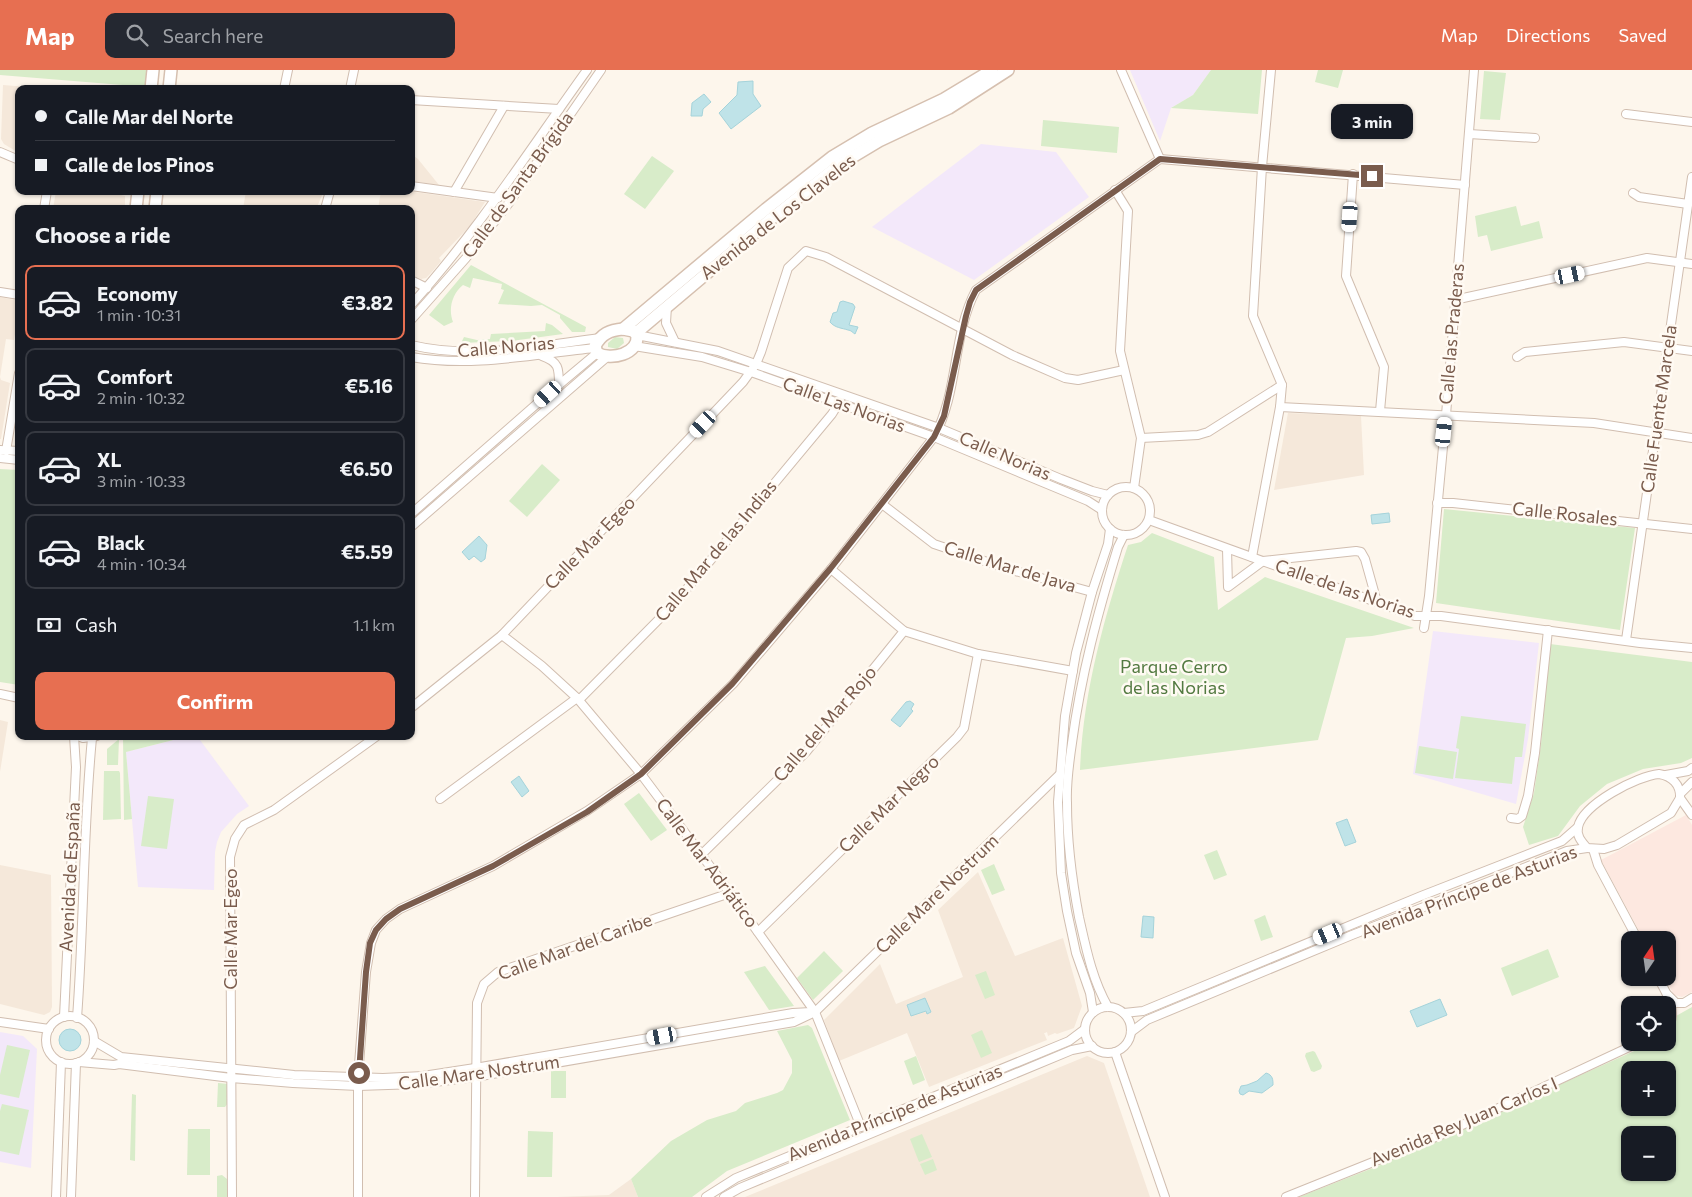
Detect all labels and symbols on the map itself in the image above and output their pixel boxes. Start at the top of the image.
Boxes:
callout: 3 min [1331,104,1413,138]
street label: Calle de Santa Brígida [457,107,578,262]
street label: Avenida de Los Claveles [695,149,859,284]
route end [1361,165,1383,187]
car [1341,202,1358,232]
street label: Calle las Praderas [1434,262,1468,405]
car [1553,265,1586,285]
street label: Calle Fuente Marcela [1635,323,1681,494]
street label: Calle Norias [456,331,555,361]
street label: Calle Las Norias [780,372,909,436]
car [531,378,564,410]
car [687,408,718,440]
car [1434,416,1453,448]
street label: Calle Norias [956,426,1055,484]
street label: Calle Mar de las Indias [650,475,781,626]
street label: Calle Mar Egeo [539,491,639,594]
street label: Calle Rosales [1511,497,1619,529]
street label: Calle Mar de Java [941,535,1079,597]
street label: Calle de las Norias [1272,554,1418,622]
park label: Parque Cerro de las Norias [1120,655,1228,698]
street label: Calle del Mar Rojo [768,661,881,786]
street label: Calle Mar Negro [833,750,943,857]
street label: Calle Mar Adriático [652,793,764,931]
street label: Avenida de España [54,801,84,953]
street label: Calle Mare Nostrum [870,829,1002,958]
street label: Avenida Príncipe de Asturias [1358,840,1580,942]
street label: Calle Mar Egeo [219,868,241,990]
street label: Calle Mar del Caribe [495,908,655,984]
car [1311,921,1344,947]
north arrow [1621,931,1676,986]
car [645,1026,678,1046]
street label: Calle Mare Nostrum [397,1050,561,1094]
street label: Avenida Príncipe de Asturias [784,1059,1005,1165]
route start [348,1062,370,1084]
street label: Avenida Rey Juan Carlos I [1367,1072,1560,1170]

